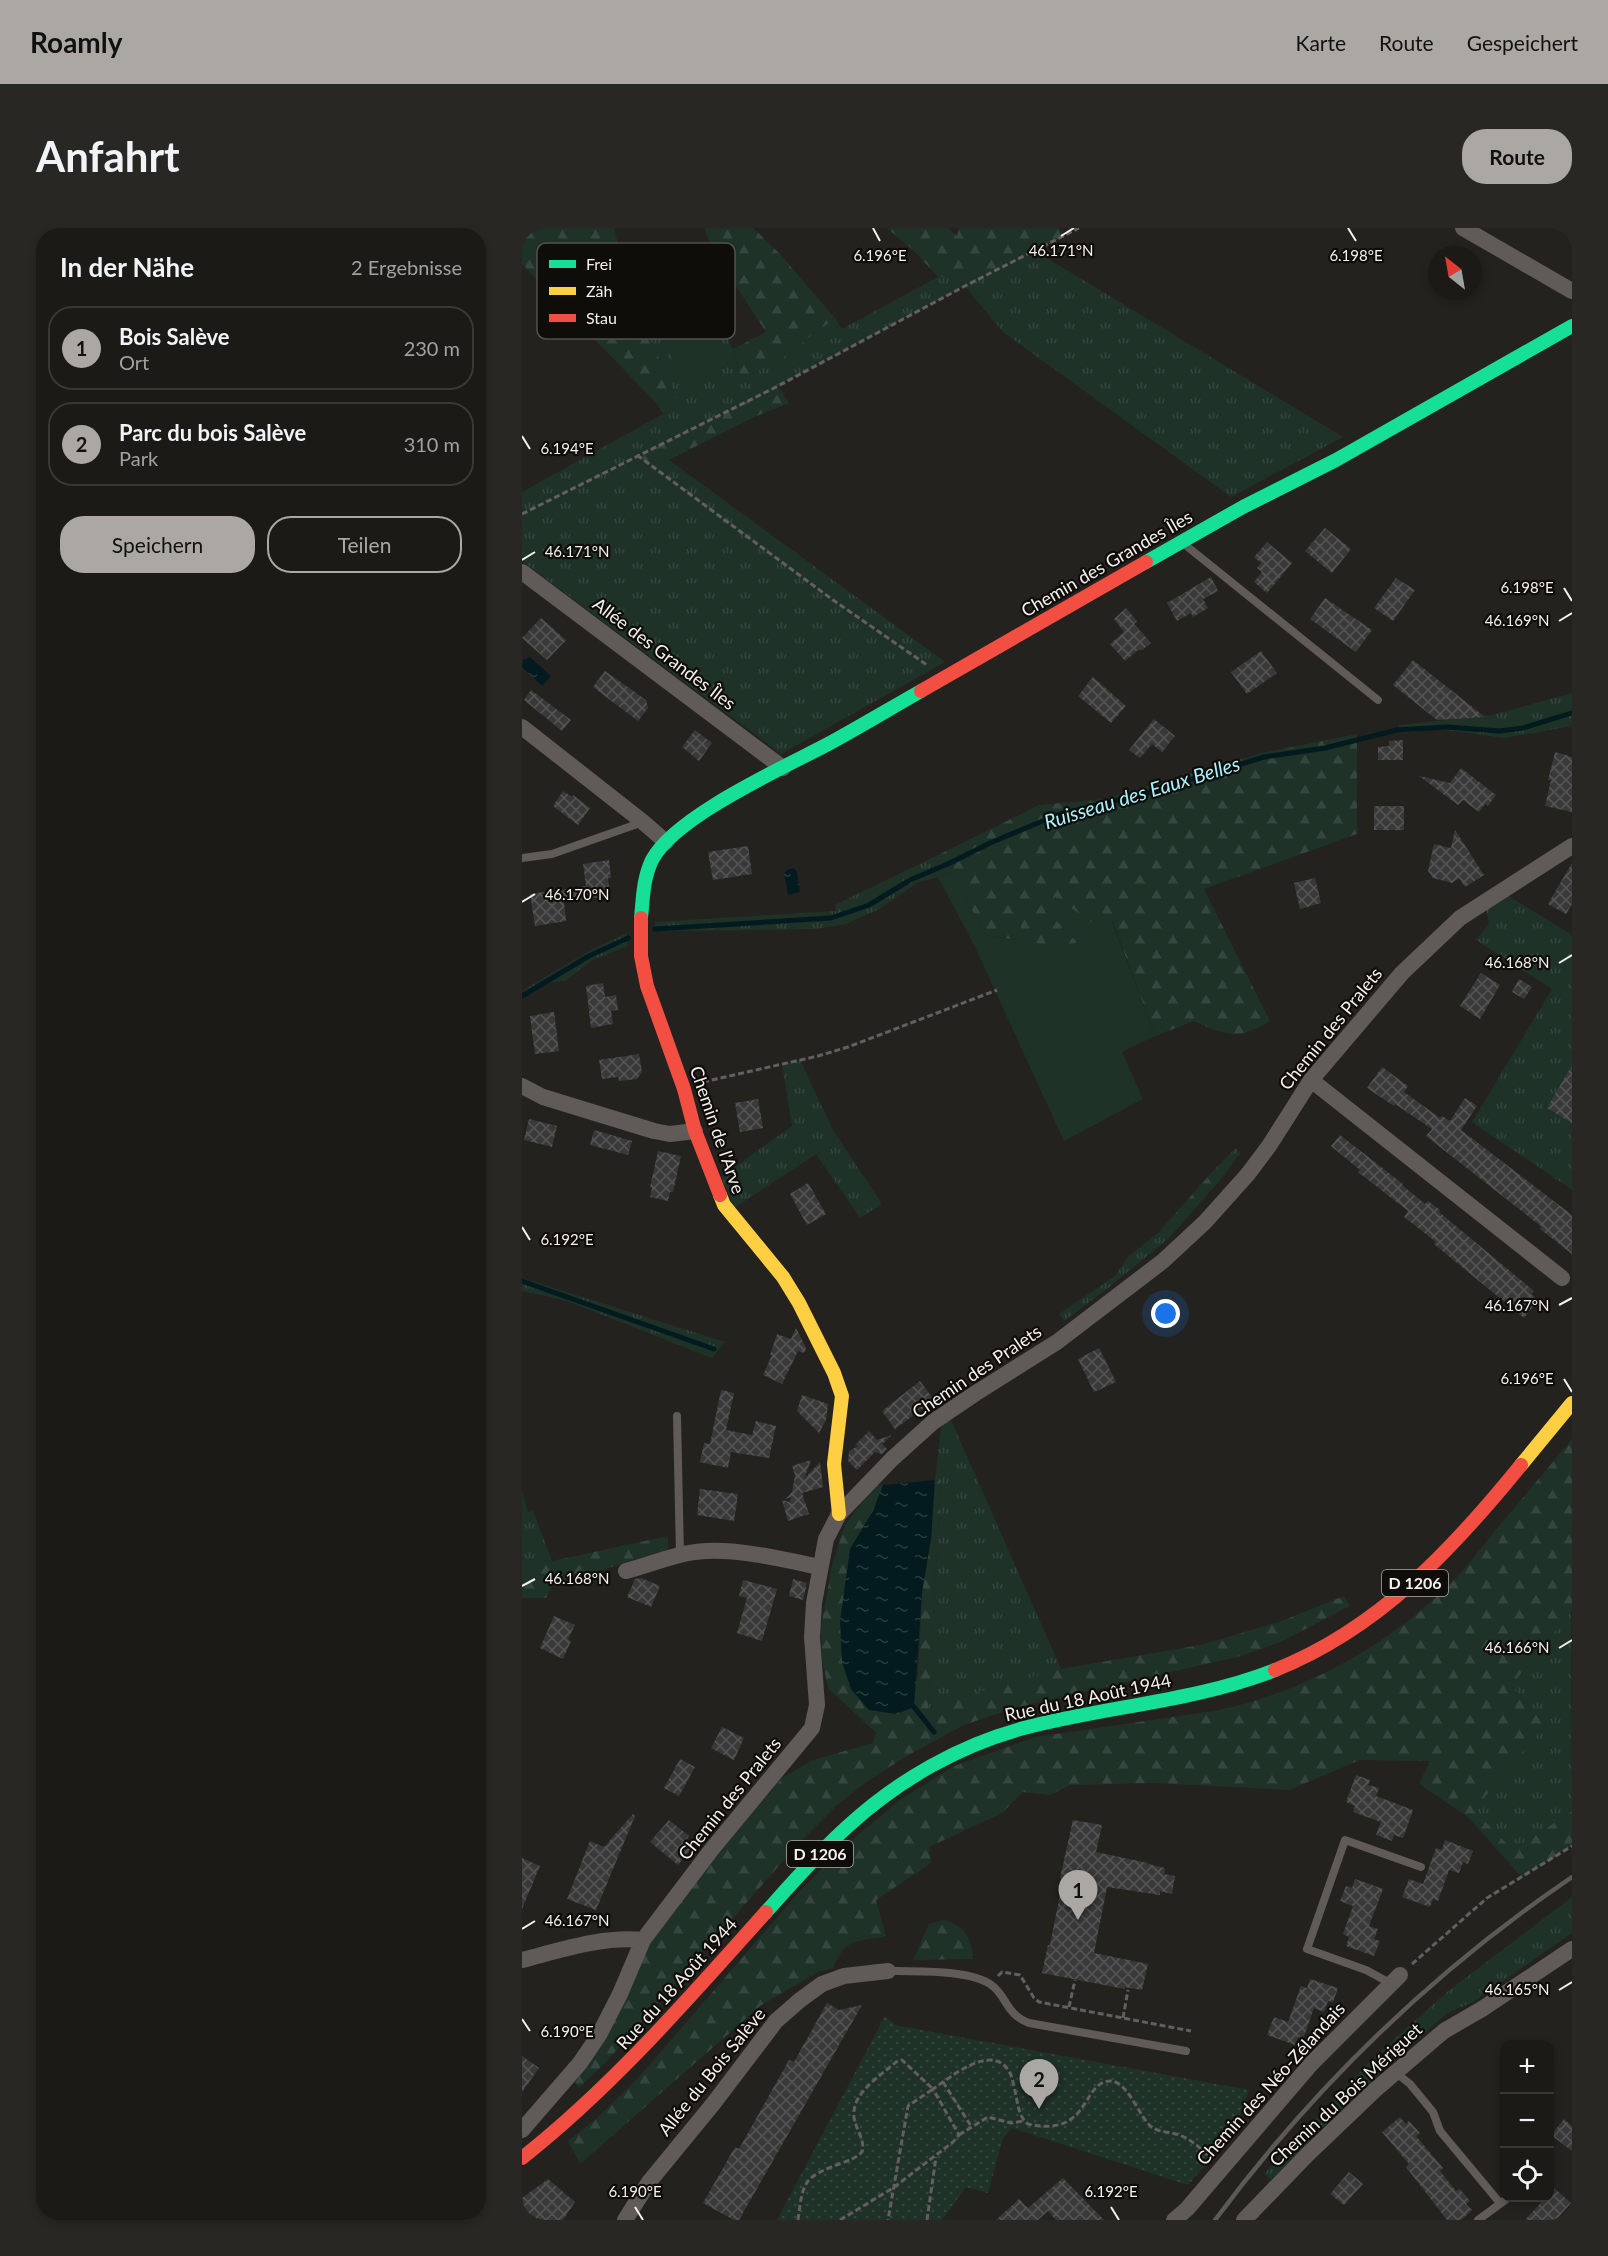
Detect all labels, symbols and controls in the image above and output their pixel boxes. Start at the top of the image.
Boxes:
text: Roamly [30,25,123,59]
text: Karte [1296,30,1346,55]
text: Route [1379,30,1434,55]
text: Gespeichert [1467,30,1578,55]
button: Route [1462,129,1572,184]
text: Anfahrt [36,131,180,181]
text: 46.171°N [1029,241,1093,259]
legend [537,243,735,339]
text: 6.196°E [853,246,907,264]
text: 6.198°E [1329,246,1383,264]
north arrow [1428,246,1482,300]
text: In der Nähe [60,251,194,283]
text: Frei [586,254,612,273]
text: 2 Ergebnisse [351,255,462,279]
text: Zäh [586,281,612,300]
text: Stau [586,308,617,327]
text: Bois Salève [119,323,230,350]
text: 1 [76,336,87,360]
text: 230 m [404,336,460,360]
text: Ort [119,350,149,374]
text: Parc du bois Salève [119,419,306,446]
text: 2 [76,432,87,456]
text: 310 m [404,432,460,456]
text: 6.194°E [540,439,594,457]
text: Park [119,446,158,470]
street label: Chemin des Grandes Îles [1017,505,1196,621]
button: Speichern [60,516,255,573]
button: Teilen [267,516,462,573]
text: 46.171°N [545,542,609,560]
text: 6.198°E [1500,578,1554,596]
street label: Allée des Grandes Îles [589,592,741,714]
text: 46.169°N [1485,611,1549,629]
water label: Ruisseau des Eaux Belles [1041,751,1243,833]
text: 46.170°N [545,885,609,903]
text: 46.168°N [1485,953,1549,971]
street label: Chemin des Pralets [1274,963,1386,1094]
street label: Chemin de l'Arve [686,1063,750,1196]
text: 6.192°E [540,1230,594,1248]
text: 46.167°N [1485,1296,1549,1314]
your location [1151,1299,1180,1328]
street label: Chemin des Pralets [908,1320,1045,1423]
text: 6.196°E [1500,1369,1554,1387]
text: 46.168°N [545,1569,609,1587]
road number: D 1206 [1382,1570,1448,1596]
text: 46.166°N [1485,1638,1549,1656]
street label: Rue du 18 Août 1944 [1003,1669,1173,1725]
street label: Chemin des Pralets [673,1733,785,1864]
road number: D 1206 [787,1841,853,1867]
pin: 1 [1058,1870,1098,1920]
text: 46.167°N [545,1911,609,1929]
street label: Rue du 18 Août 1944 [611,1913,741,2054]
text: 46.165°N [1485,1980,1549,1998]
street label: Chemin des Néo-Zélandais [1191,1997,1349,2169]
street label: Allée du Bois Salève [653,2003,770,2140]
street label: Chemin du Bois Mériguet [1264,2017,1427,2171]
text: 6.190°E [540,2022,594,2040]
map controls [1500,2040,1554,2202]
button: + [1500,2040,1554,2094]
pin: 2 [1020,2060,1058,2109]
button: − [1500,2094,1554,2148]
button: locate [1500,2148,1554,2202]
text: 6.190°E [608,2182,662,2200]
text: 6.192°E [1084,2182,1138,2200]

